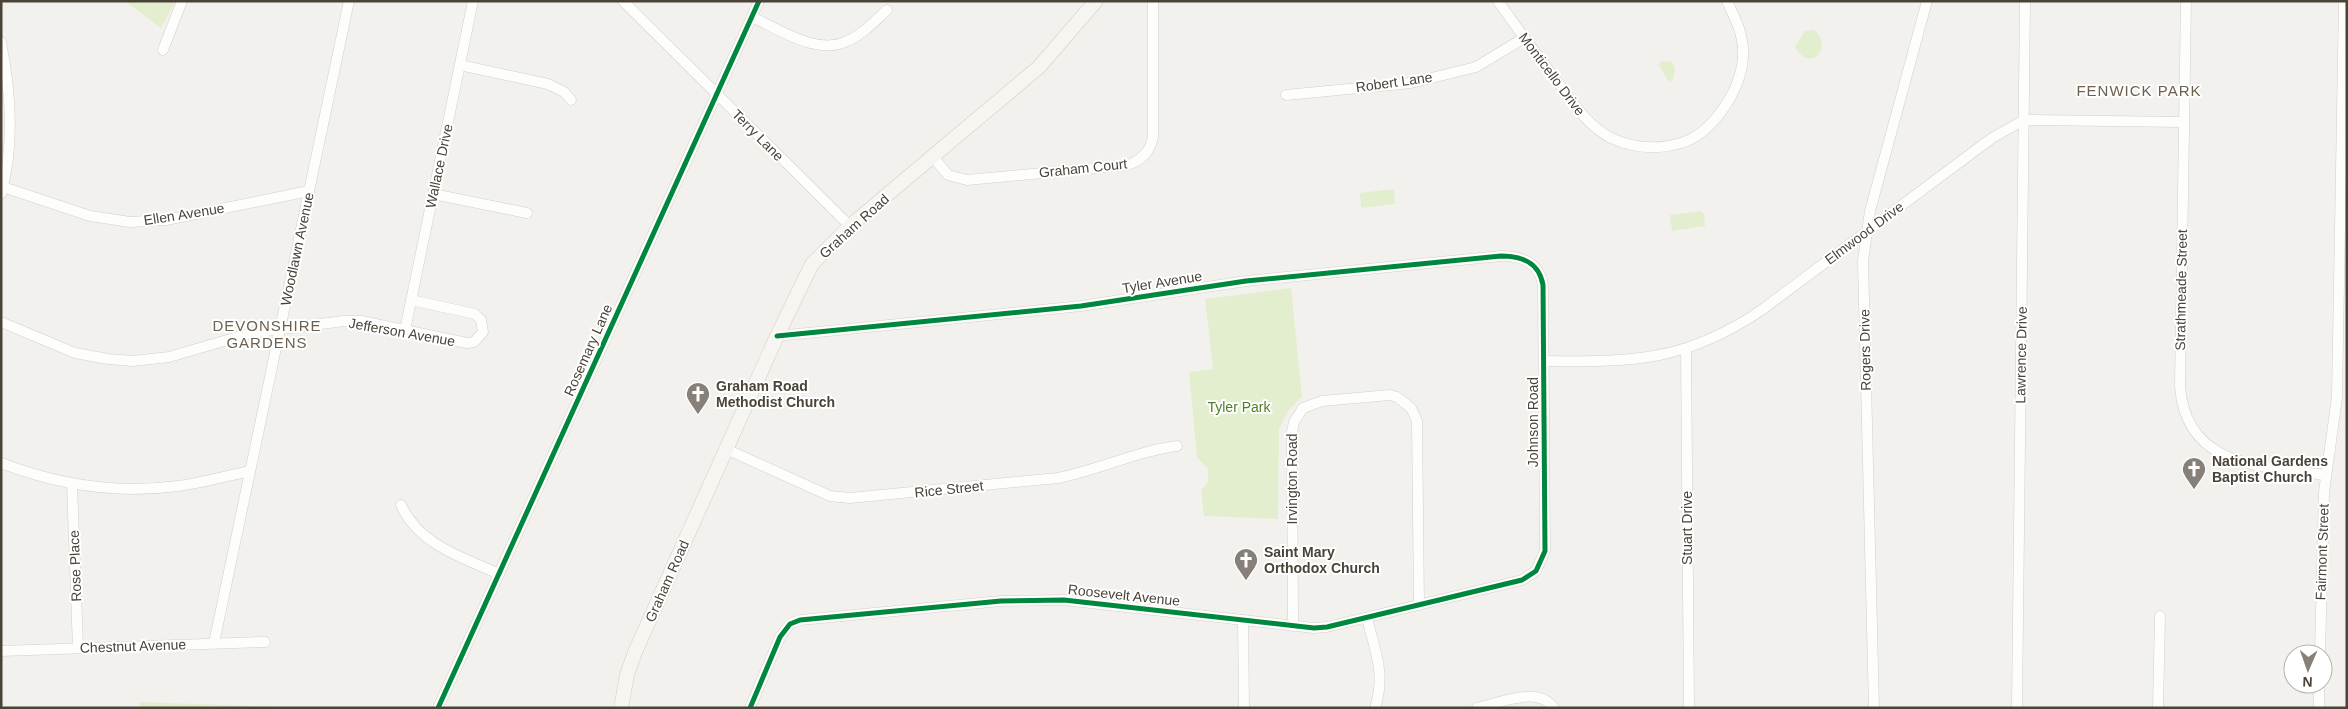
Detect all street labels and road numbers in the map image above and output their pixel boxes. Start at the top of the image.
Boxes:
street label: Monticello Drive [1516,29,1588,119]
street label: Robert Lane [1355,69,1433,95]
street label: Terry Lane [729,106,787,164]
street label: Wallace Drive [422,122,456,210]
street label: Graham Court [1038,155,1128,181]
street label: Woodlawn Avenue [277,191,317,307]
street label: Graham Road [816,191,892,261]
street label: Elmwood Drive [1822,198,1907,268]
street label: Ellen Avenue [143,200,226,228]
street label: Strathmeade Street [2172,229,2190,351]
street label: Tyler Avenue [1121,268,1203,296]
street label: Rosemary Lane [561,301,615,398]
street label: Lawrence Drive [2012,306,2030,404]
street label: Rogers Drive [1856,309,1874,391]
street label: Jefferson Avenue [348,315,457,349]
street label: Johnson Road [1525,377,1541,467]
street label: Irvington Road [1284,433,1300,525]
street label: Rice Street [914,477,984,501]
street label: Stuart Drive [1679,491,1695,565]
street label: Fairmont Street [2312,503,2332,600]
street label: Rose Place [66,530,84,602]
street label: Graham Road [642,538,692,624]
street label: Roosevelt Avenue [1067,581,1181,609]
street label: Chestnut Avenue [80,636,187,656]

